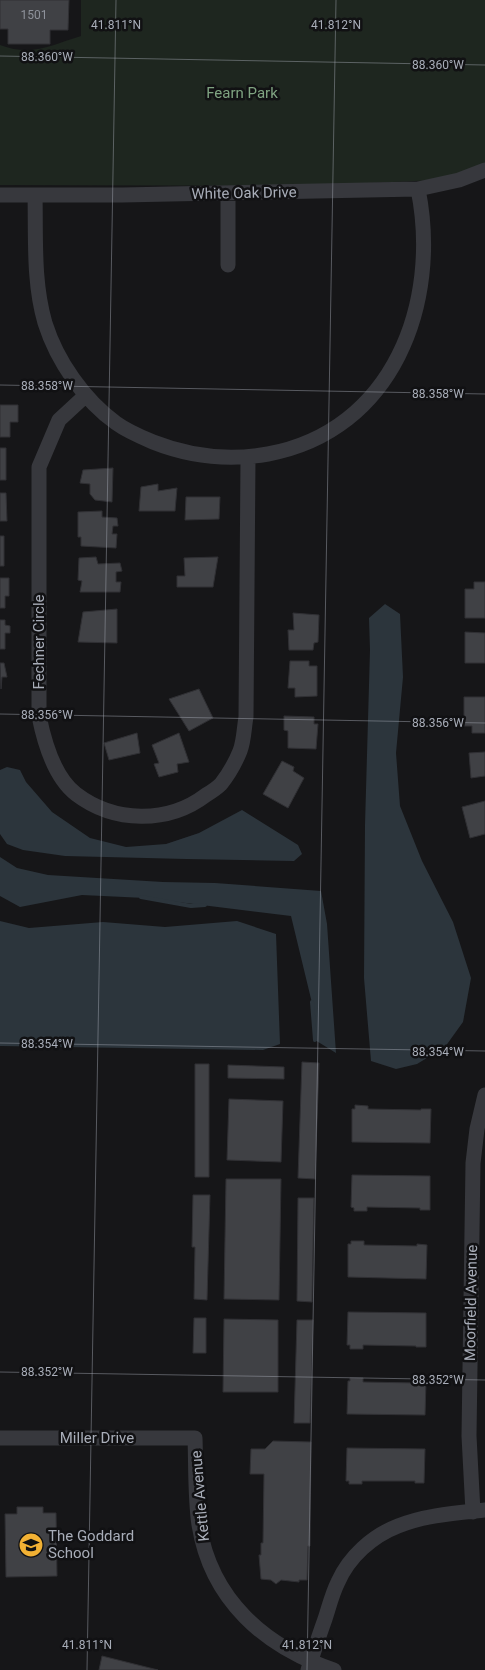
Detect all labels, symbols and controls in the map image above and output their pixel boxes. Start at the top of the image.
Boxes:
house number: 1501 [21,8,47,22]
text: 41.811°N [91,18,141,32]
text: 41.812°N [311,18,361,32]
text: 88.360°W [21,50,73,64]
text: 88.360°W [412,58,464,72]
park label: Fearn Park [206,84,278,102]
street label: White Oak Drive [191,183,297,203]
text: 88.358°W [21,379,73,393]
text: 88.358°W [412,387,464,401]
street label: Fechner Circle [30,594,48,690]
text: 88.356°W [21,708,73,722]
text: 88.356°W [412,716,464,730]
text: 88.354°W [21,1037,73,1051]
text: 88.354°W [412,1045,464,1059]
street label: Moorfield Avenue [461,1245,481,1361]
text: 88.352°W [21,1365,73,1379]
text: 88.352°W [412,1373,464,1387]
street label: Miller Drive [60,1429,134,1447]
street label: Kettle Avenue [187,1450,213,1542]
place label: The Goddard School [48,1527,134,1562]
school or university icon: The Goddard School [18,1532,44,1558]
text: 41.811°N [62,1638,112,1652]
text: 41.812°N [282,1638,332,1652]

